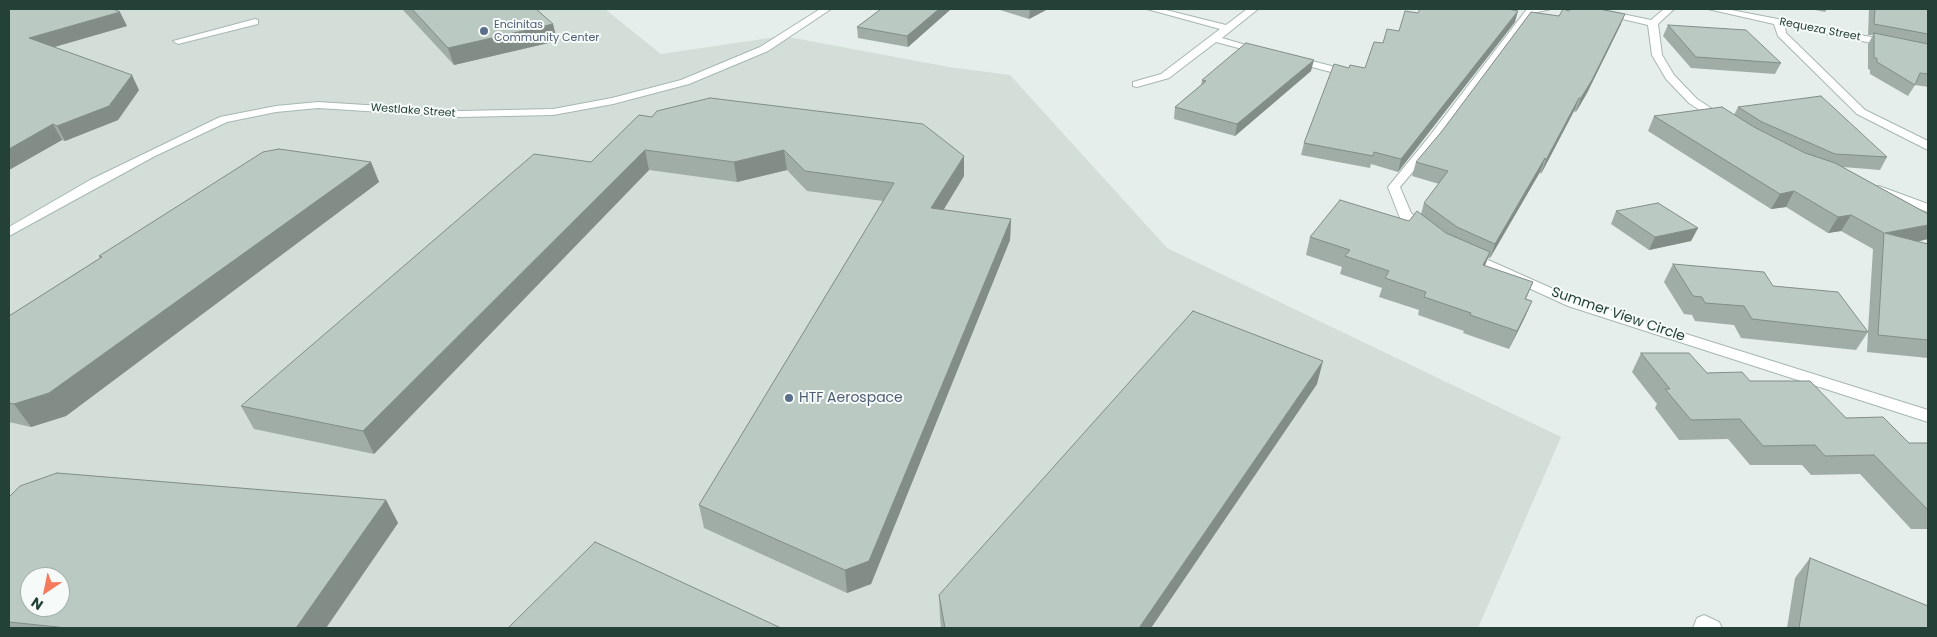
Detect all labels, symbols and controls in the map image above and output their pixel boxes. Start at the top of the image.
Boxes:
street label: Requeza Street [1778,16,1862,44]
place label: Encinitas Community Center [494,18,599,44]
marker: Encinitas Community Center [478,25,490,37]
street label: Westlake Street [370,101,456,121]
street label: Summer View Circle [1549,284,1687,346]
place label: HTF Aerospace [799,390,903,406]
marker: HTF Aerospace [783,392,795,404]
north arrow [20,567,70,617]
text: N [27,592,47,615]

